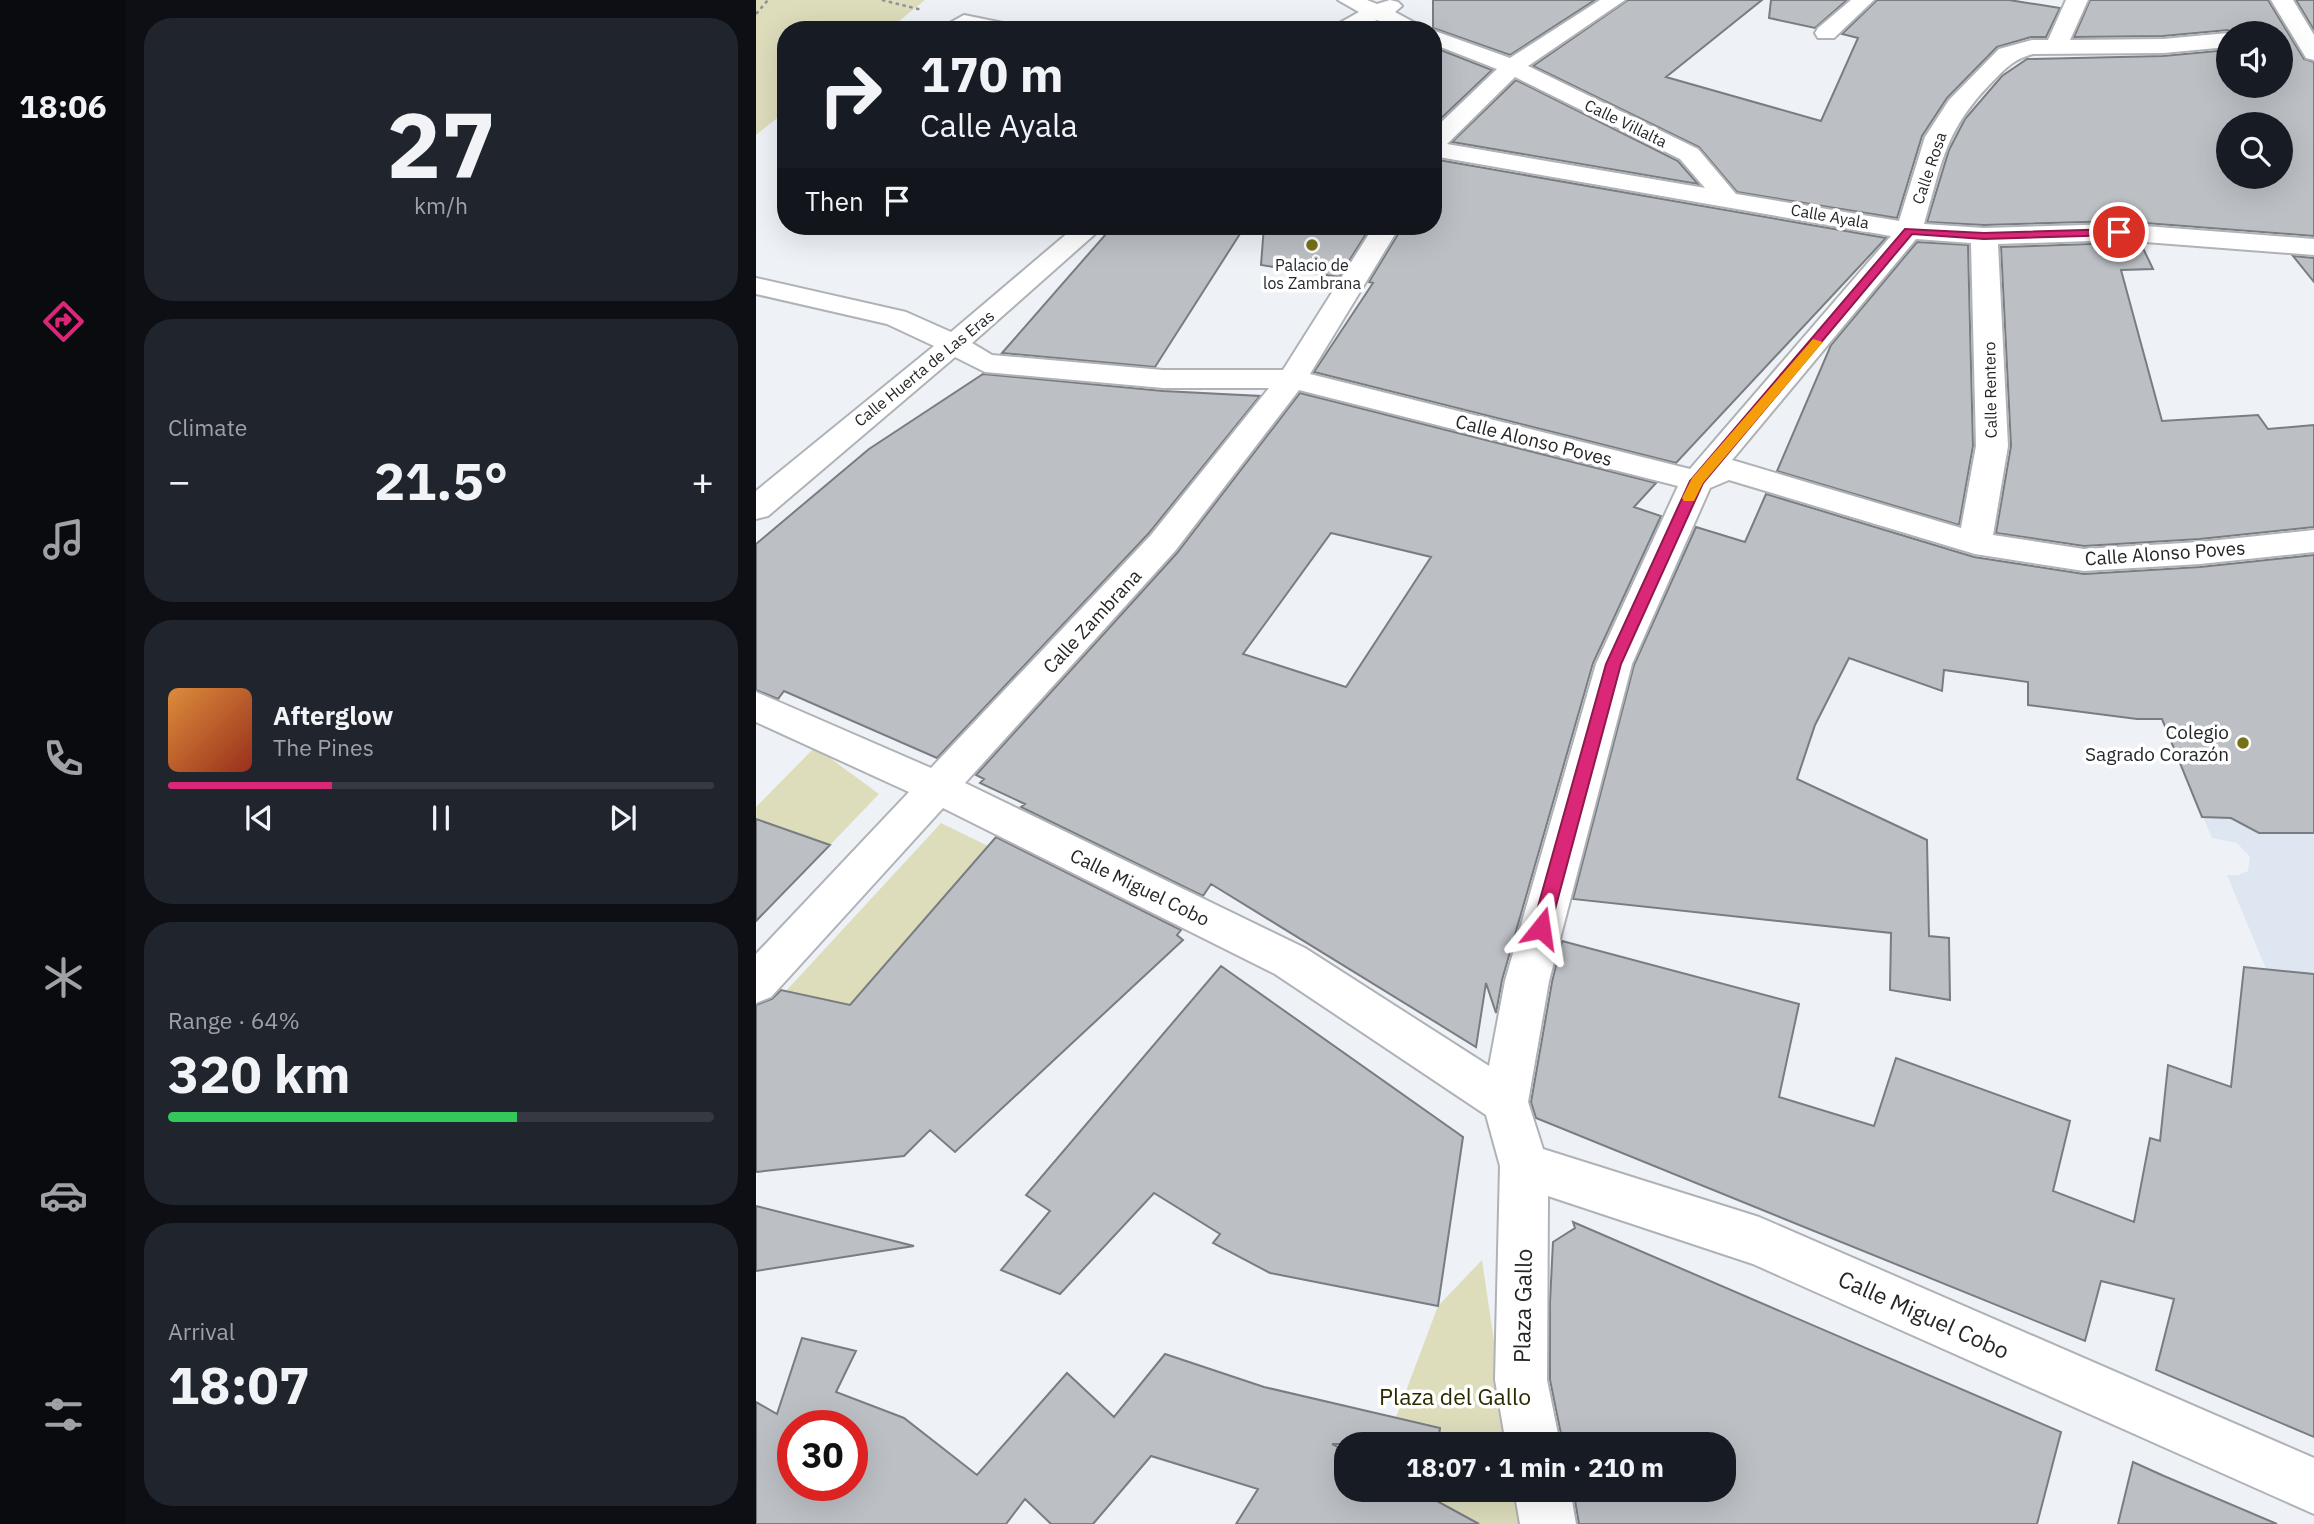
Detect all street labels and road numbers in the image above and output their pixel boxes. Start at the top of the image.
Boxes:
street label: Calle Villalta [1582,95,1671,152]
street label: Calle Rosa [1907,129,1951,207]
street label: Calle Ayala [1789,199,1871,233]
street label: Calle Huerta de Las Eras [850,305,998,431]
street label: Calle Rentero [1979,341,2001,438]
street label: Calle Alonso Poves [1453,409,1615,471]
street label: Calle Alonso Poves [2084,535,2246,571]
street label: Calle Zambrana [1038,564,1146,678]
street label: Calle Miguel Cobo [1066,843,1214,931]
street label: Plaza Gallo [1506,1249,1538,1363]
street label: Calle Miguel Cobo [1834,1263,2014,1365]

